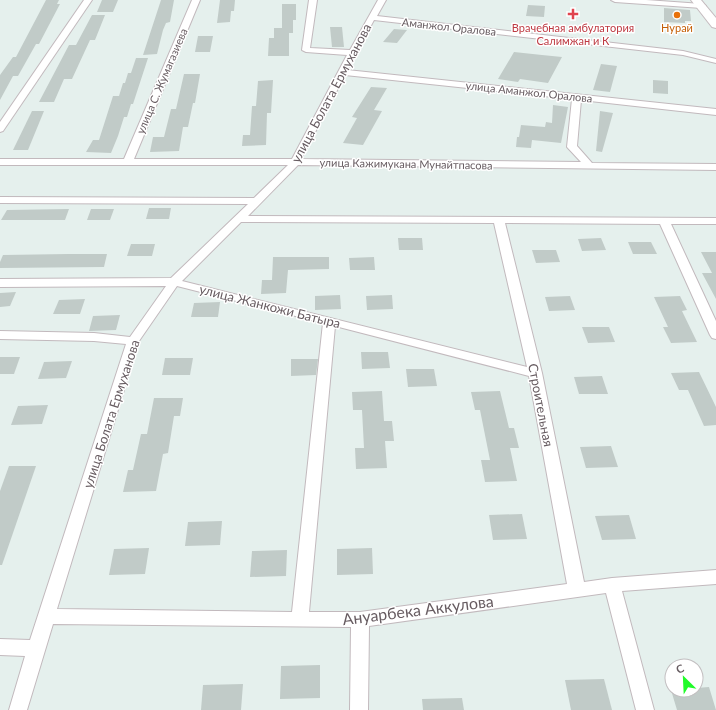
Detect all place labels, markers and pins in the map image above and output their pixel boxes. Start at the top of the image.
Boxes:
marker: Врачебная амбулатория Салимжан и К [567,8,579,20]
marker: Нурай [672,10,682,20]
place label: Врачебная амбулатория Салимжан и К [512,21,634,47]
place label: Нурай [661,21,693,34]

